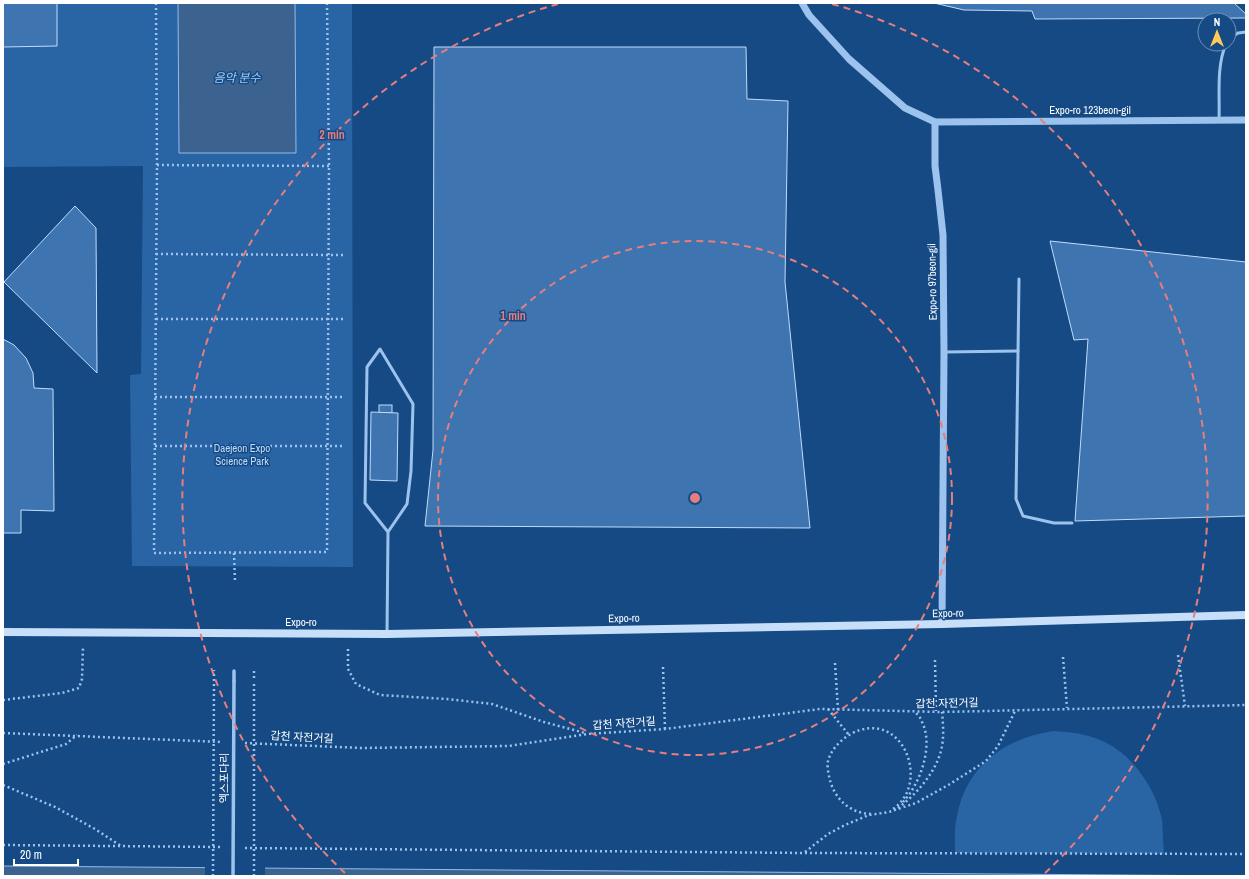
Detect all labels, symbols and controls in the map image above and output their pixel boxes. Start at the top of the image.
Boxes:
north arrow [1197,12,1237,52]
text: N [1214,15,1220,29]
water label: 음악 분수 [214,70,261,86]
street label: Expo-ro 123beon-gil [1049,103,1131,117]
text: 2 min [319,127,345,143]
street label: Expo-ro 97beon-gil [924,244,940,320]
text: 1 min [500,308,526,324]
park label: Daejeon Expo Science Park [214,441,270,468]
centre of rings [688,491,702,505]
street label: Expo-ro [932,606,964,620]
street label: Expo-ro [608,611,640,625]
street label: Expo-ro [285,615,317,629]
street label: 갑천 자전거길 [915,695,979,711]
street label: 갑천 자전거길 [592,714,656,732]
street label: 갑천 자전거길 [270,728,334,746]
street label: 엑스포다리 [217,753,231,803]
scale bar [14,841,78,867]
text: 20 m [20,847,42,863]

